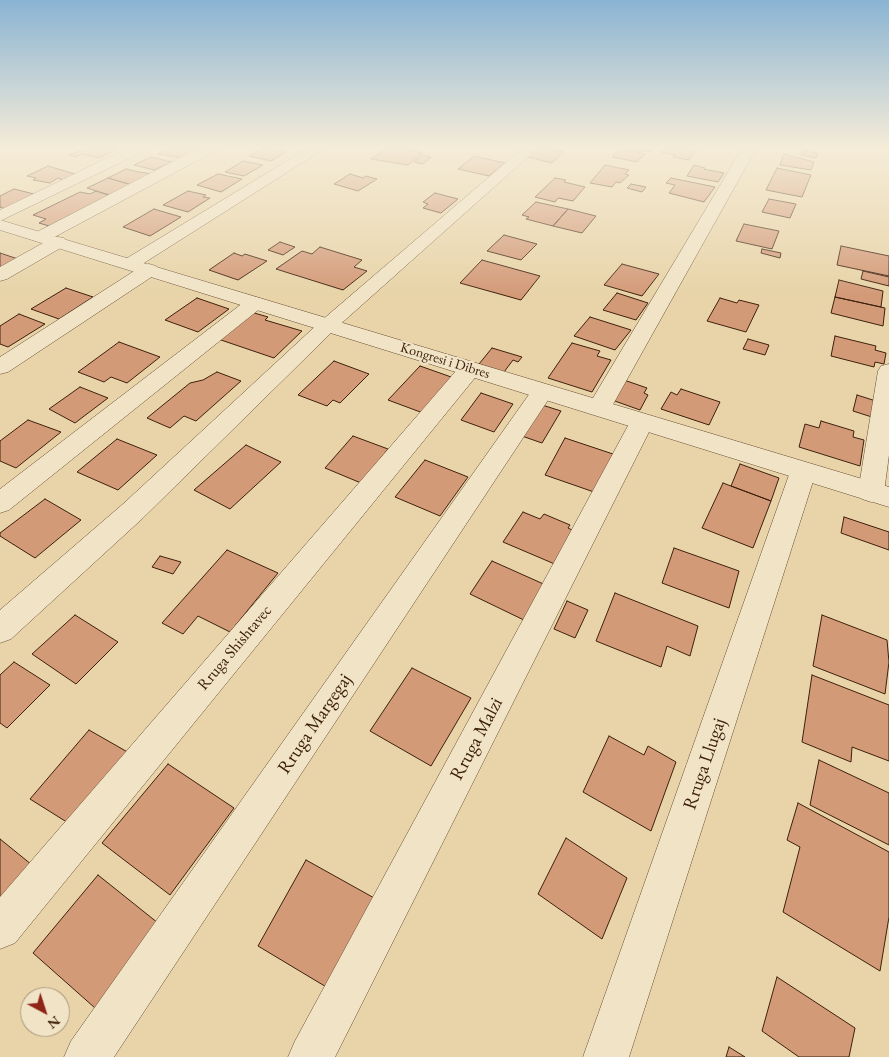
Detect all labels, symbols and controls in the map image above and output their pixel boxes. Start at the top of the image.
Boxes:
street label: Kongresi i Dibres [398,339,492,383]
street label: Rruga Shishtavec [194,602,276,694]
street label: Rruga Margegaj [273,670,357,778]
street label: Rruga Malzi [446,694,508,784]
street label: Rruga Llugaj [679,715,731,813]
north arrow [20,987,70,1037]
text: N [44,1012,64,1033]

